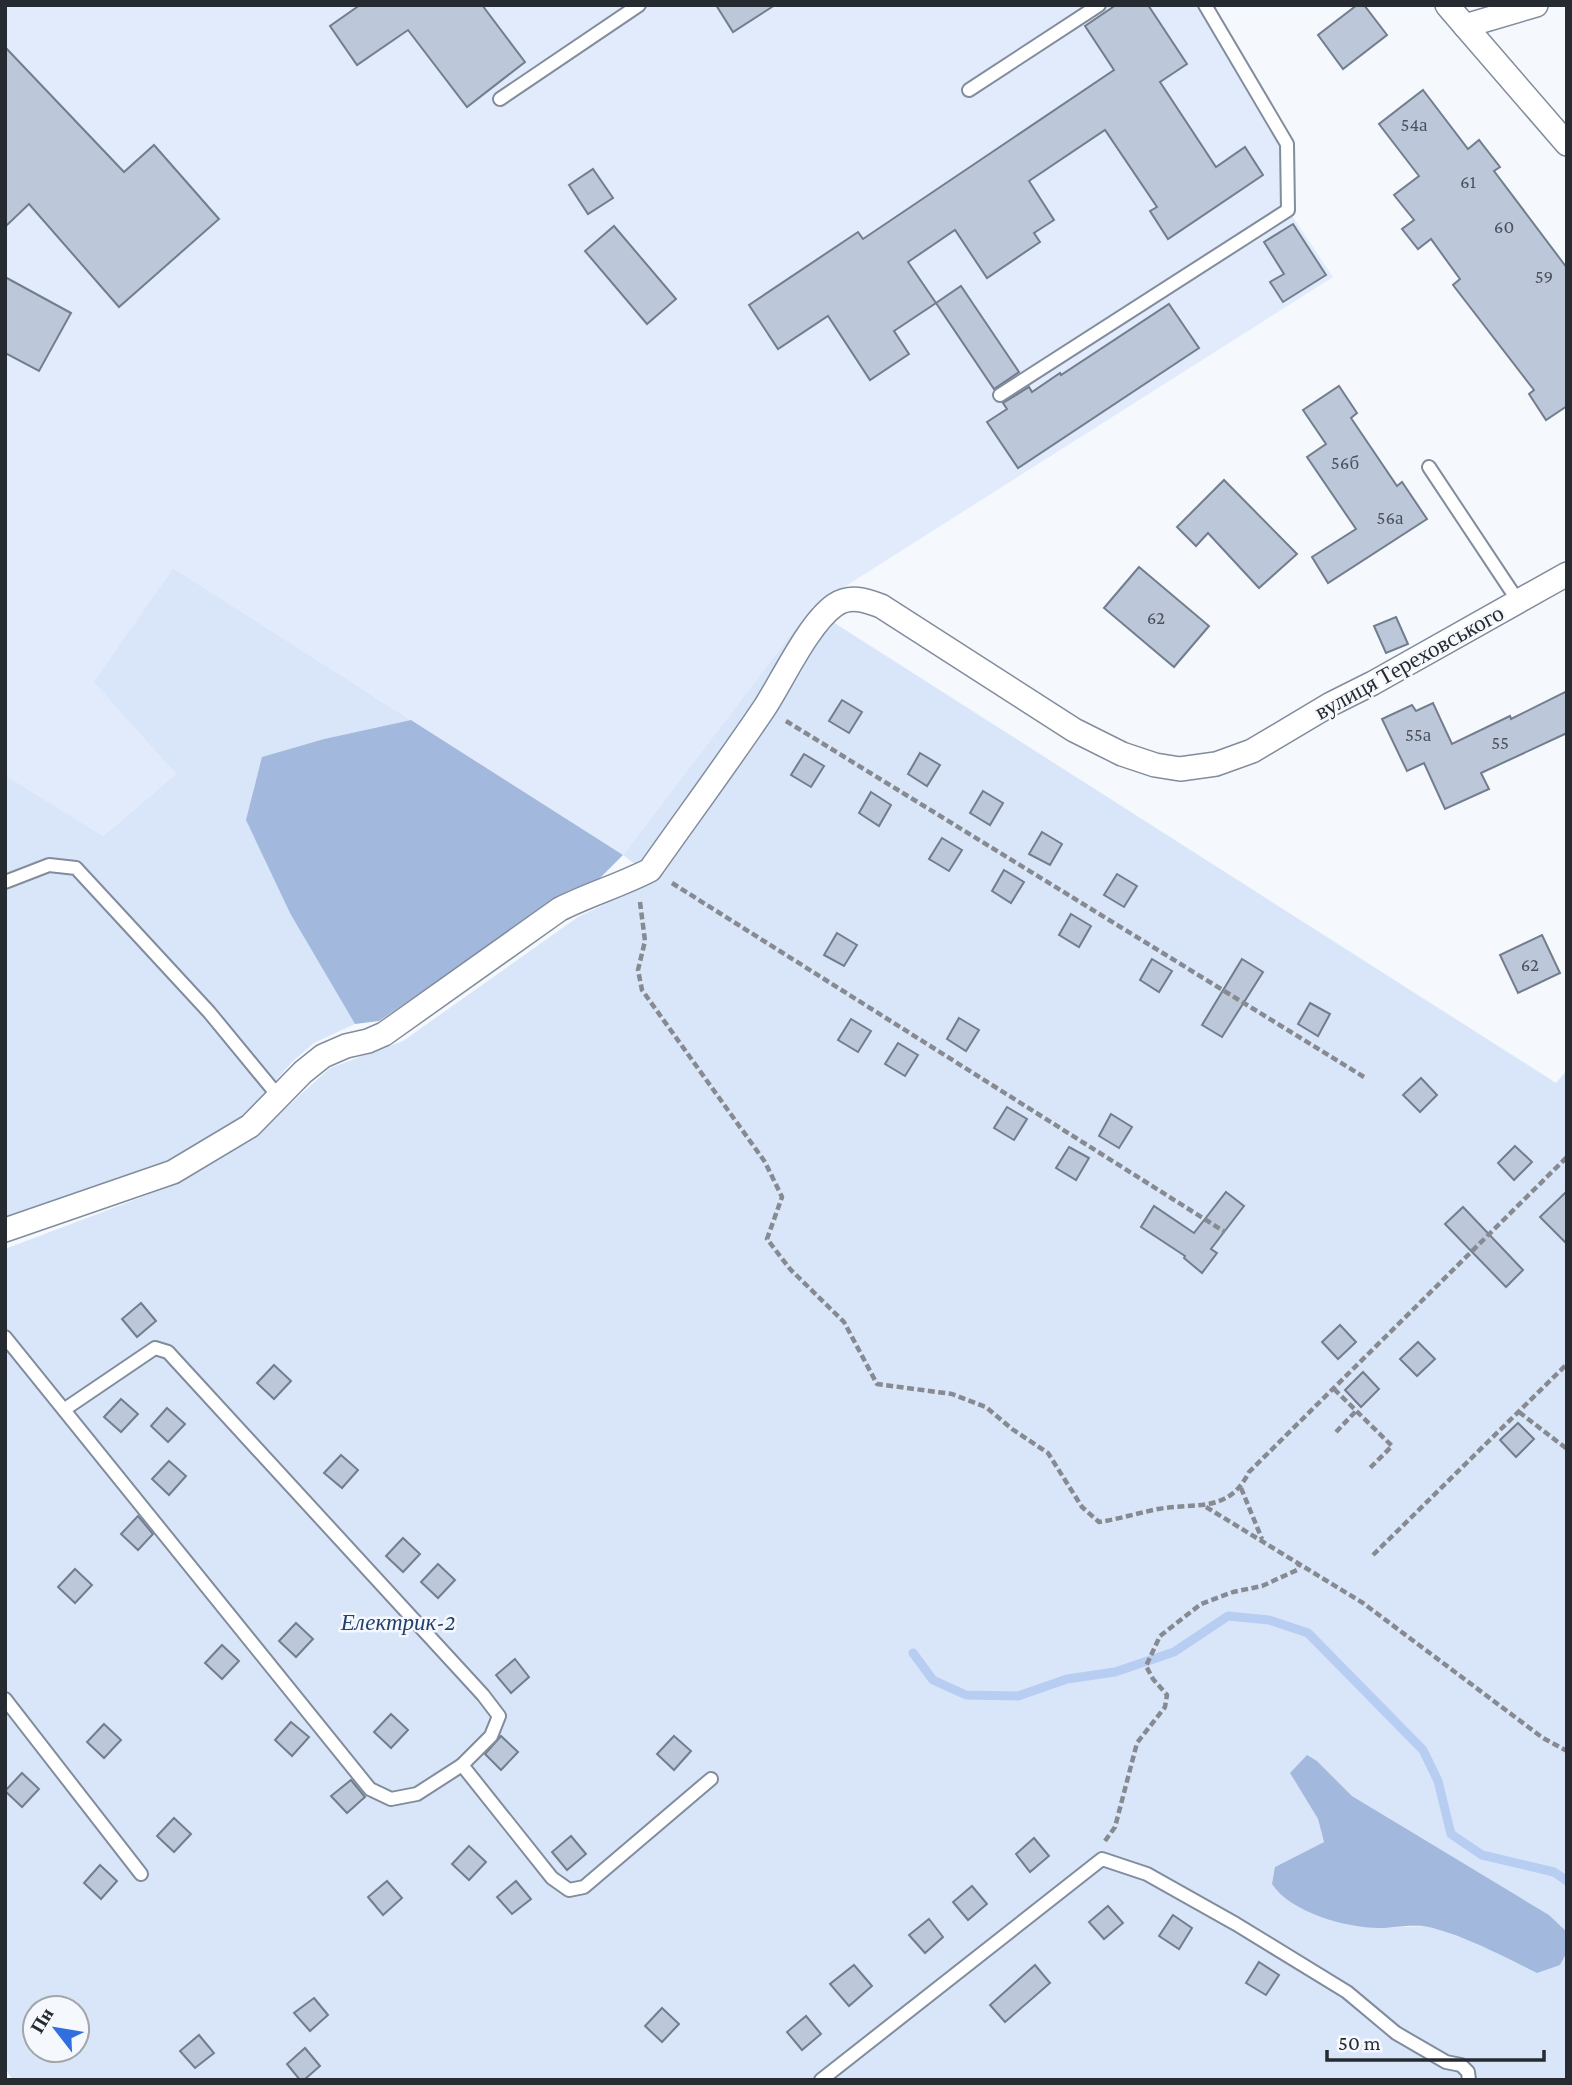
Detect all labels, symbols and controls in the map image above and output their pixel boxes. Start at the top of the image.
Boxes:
house number: 54а [1400,114,1428,135]
house number: 61 [1460,171,1476,192]
house number: 60 [1494,216,1514,237]
house number: 59 [1535,266,1553,287]
house number: 56б [1331,452,1359,473]
house number: 56а [1376,507,1404,528]
street label: вулиця Тереховського [1310,599,1508,725]
house number: 62 [1147,607,1165,628]
house number: 55а [1405,724,1432,745]
house number: 55 [1491,732,1509,753]
house number: 62 [1521,954,1539,975]
park label: Електрик-2 [340,1609,455,1635]
north arrow [21,1994,91,2064]
text: Пн [26,2004,58,2037]
scale bar [1327,2018,1544,2062]
text: 50 m [1338,2031,1381,2055]

